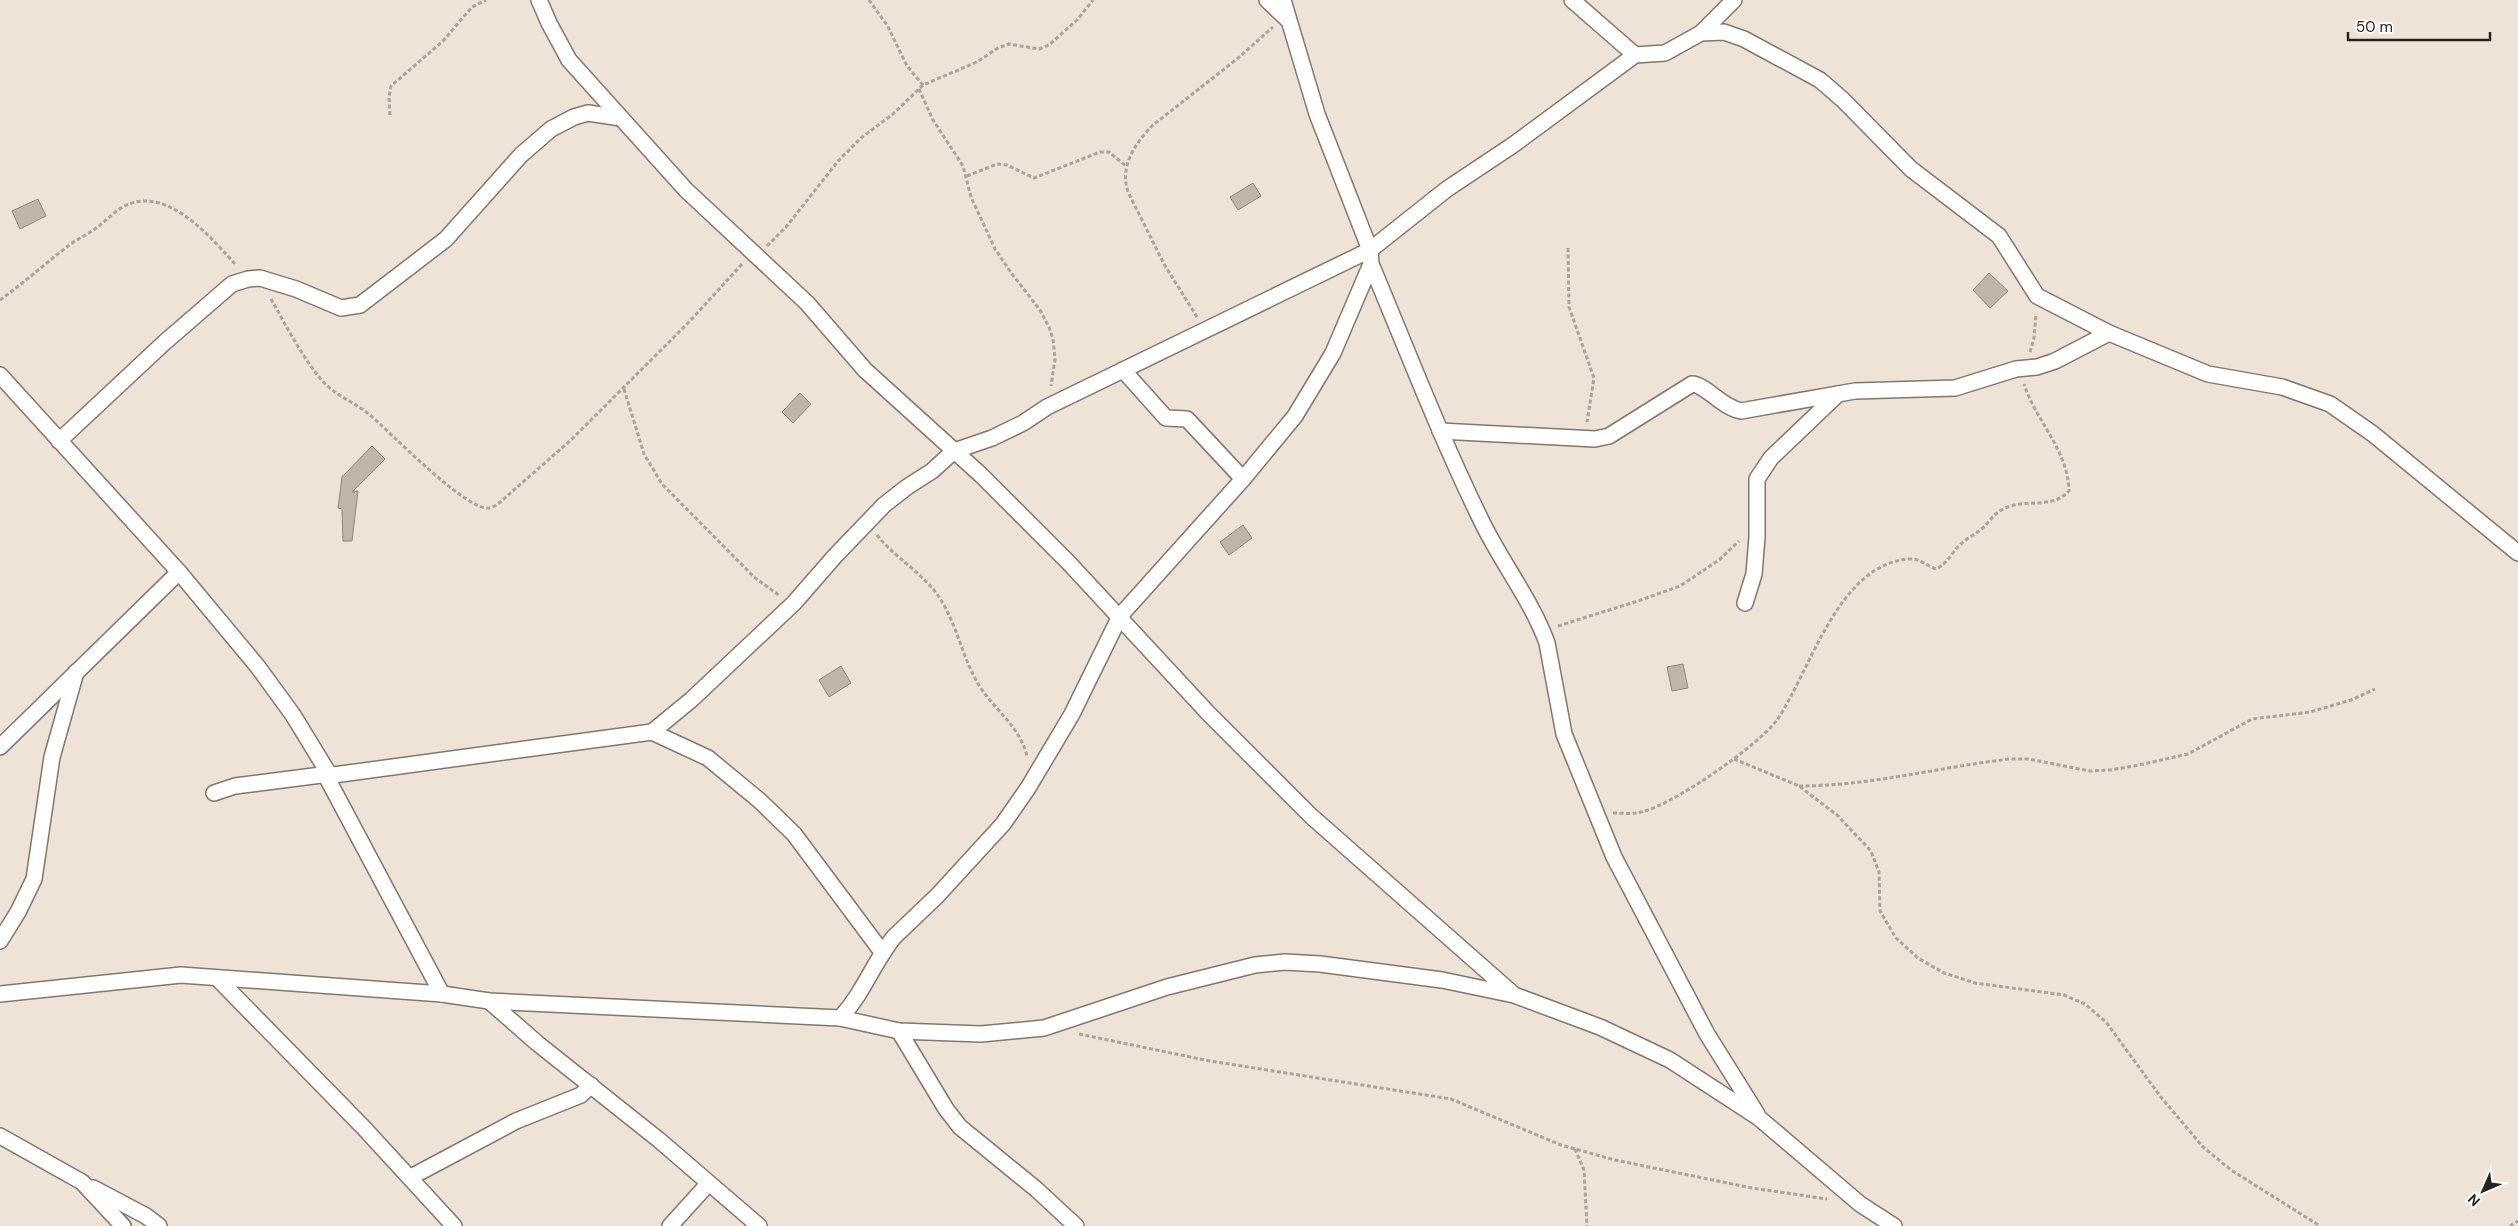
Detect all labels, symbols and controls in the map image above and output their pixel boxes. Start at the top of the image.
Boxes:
scale bar [2348,10,2490,42]
text: 50 m [2356,17,2393,37]
north arrow [2458,1166,2508,1216]
text: N [2464,1190,2484,1210]

